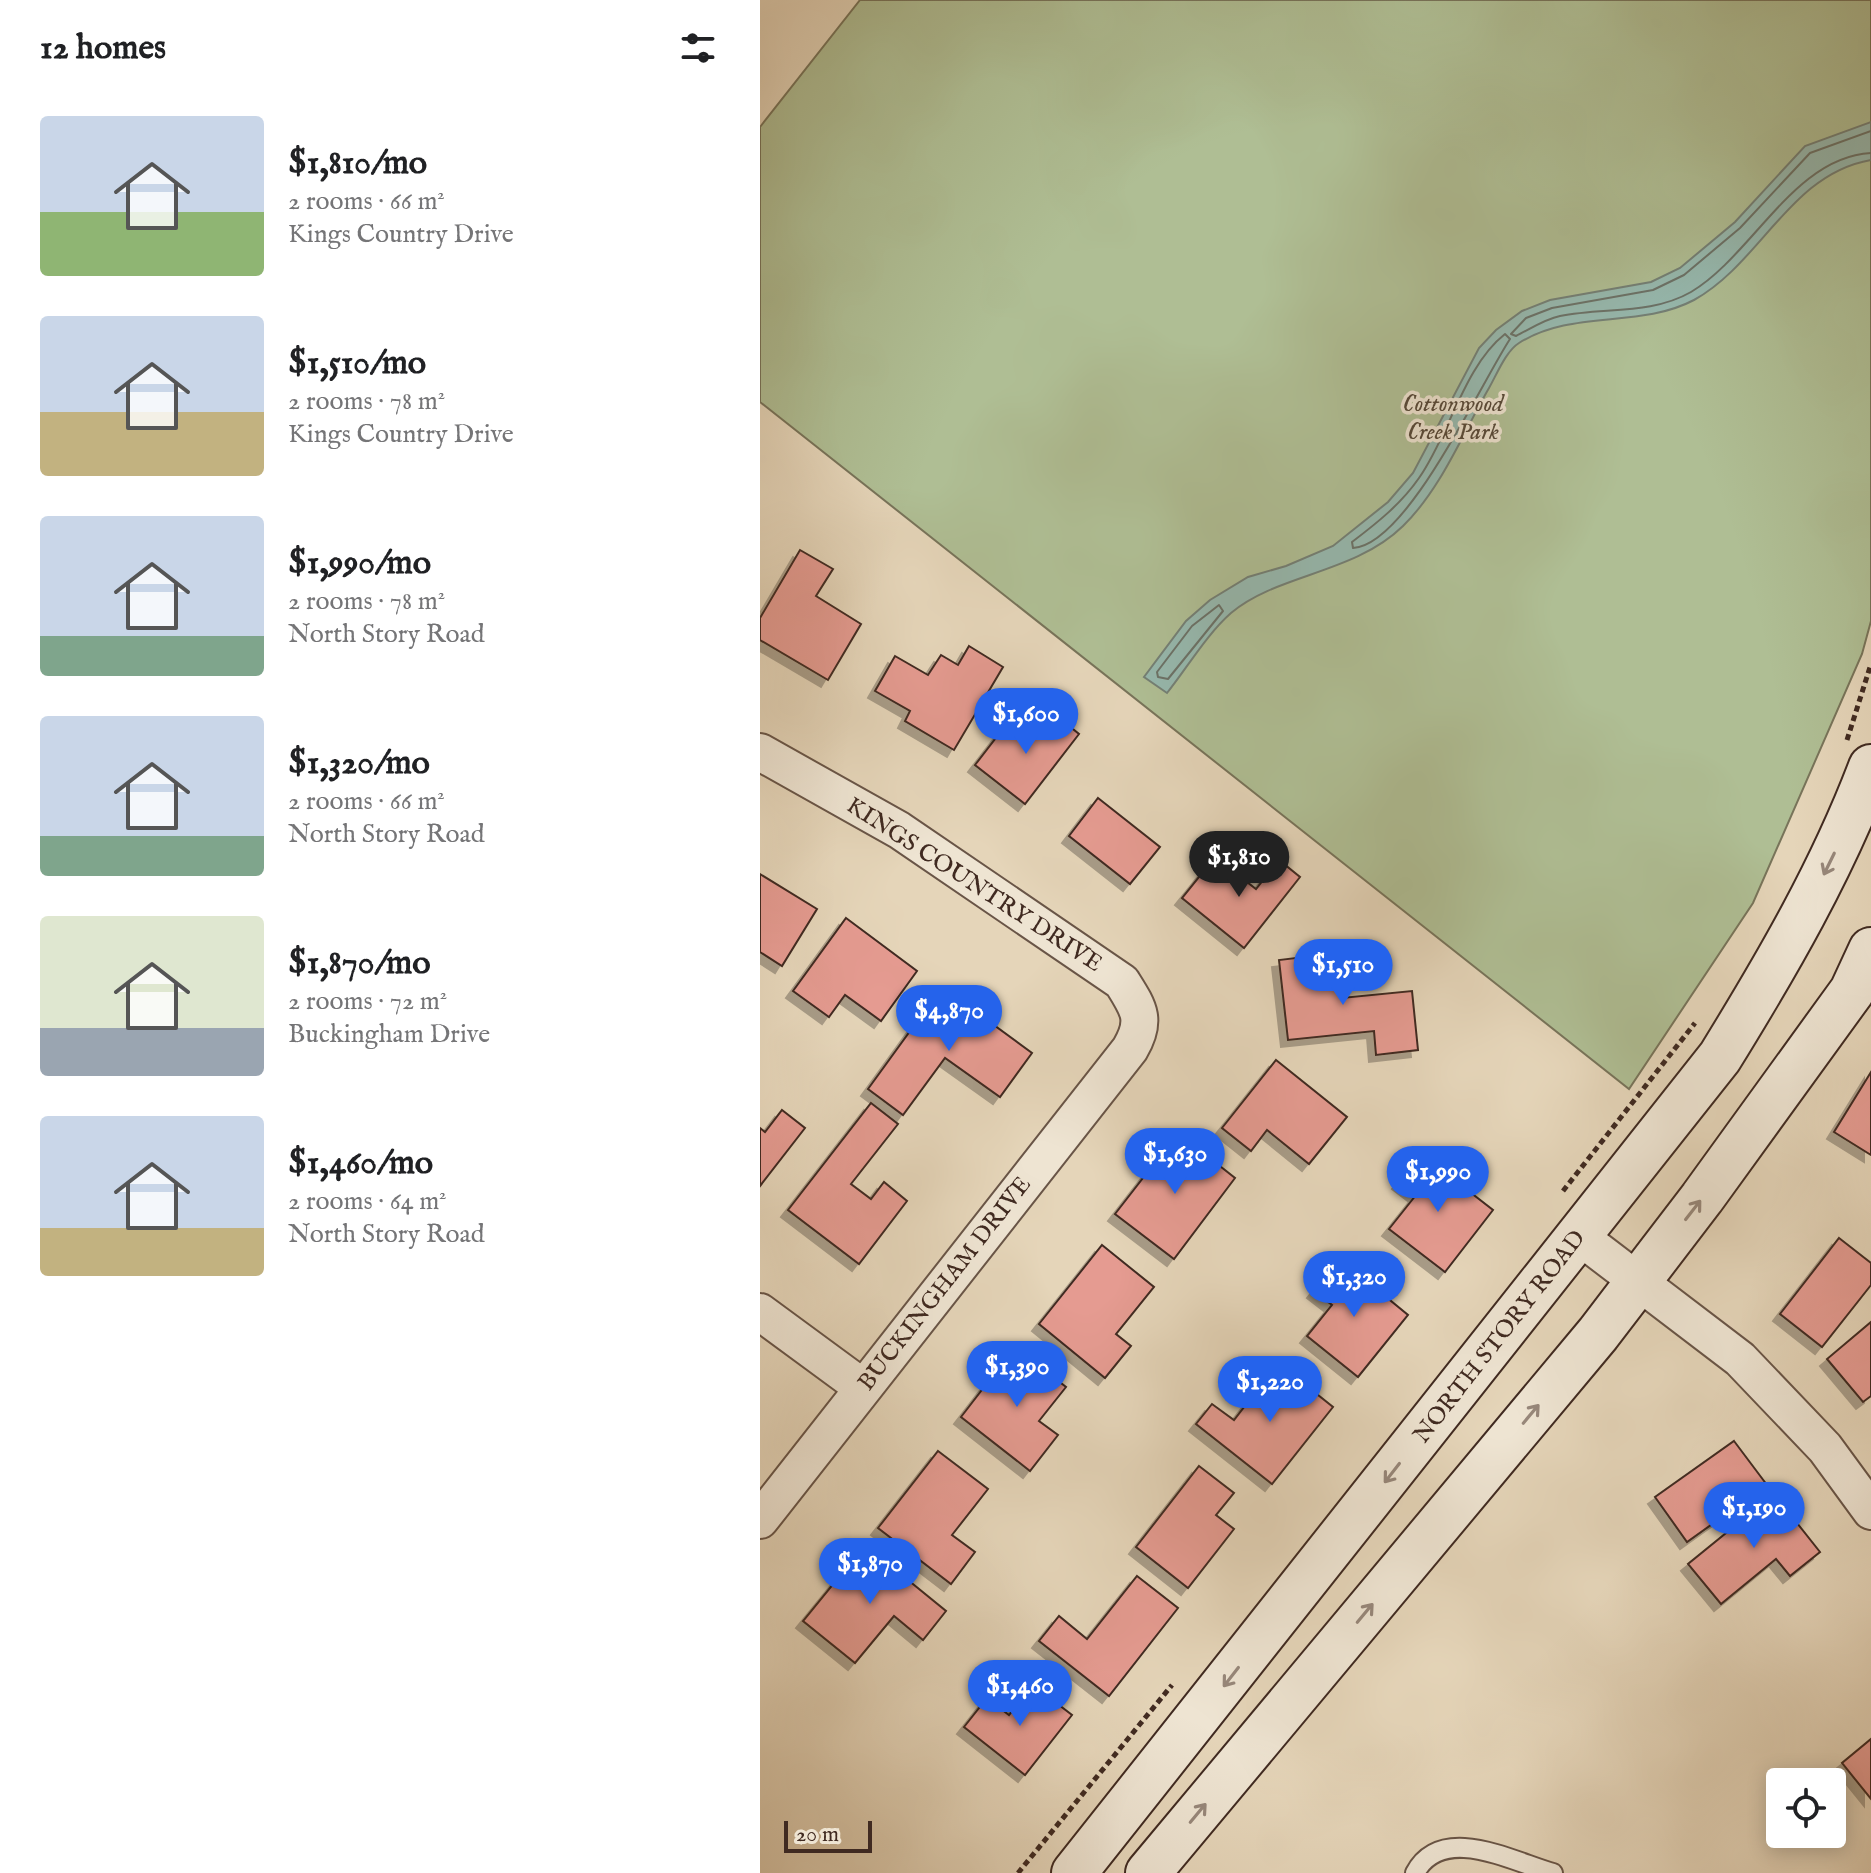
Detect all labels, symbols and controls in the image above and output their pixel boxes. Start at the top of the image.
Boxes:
icon: filters [676,26,720,70]
text: 12 homes [40,27,166,70]
text: $1,810/mo [288,142,427,185]
icon: home [104,148,200,244]
text: 2 rooms · 66 m² [288,185,445,218]
text: Kings Country Drive [288,218,514,251]
text: $1,510/mo [288,342,426,385]
icon: home [104,348,200,444]
text: 2 rooms · 78 m² [288,385,445,418]
park label: Cottonwood Creek Park [1403,389,1505,448]
text: Kings Country Drive [288,418,514,451]
text: $1,990/mo [288,542,431,585]
icon: home [104,548,200,644]
text: 2 rooms · 78 m² [288,585,445,618]
text: North Story Road [288,618,485,651]
pin: $1,600 [961,688,1091,756]
text: $1,600 [992,697,1060,730]
text: $1,320/mo [288,742,430,785]
icon: home [104,748,200,844]
text: 2 rooms · 66 m² [288,785,445,818]
street label: KINGS COUNTRY DRIVE [840,791,1108,979]
text: North Story Road [288,818,485,851]
pin: $1,810 [1174,831,1304,899]
text: $1,810 [1207,840,1271,873]
one-way arrow [1821,852,1837,876]
pin: $1,510 [1278,939,1408,1007]
text: $1,870/mo [288,942,431,985]
icon: home [104,948,200,1044]
text: $1,510 [1312,948,1374,981]
text: 2 rooms · 72 m² [288,985,447,1018]
pin: $4,870 [884,985,1014,1053]
text: $4,870 [914,994,984,1027]
text: Buckingham Drive [288,1018,490,1051]
pin: $1,630 [1110,1128,1240,1196]
text: $1,630 [1143,1137,1207,1170]
text: $1,460/mo [288,1142,433,1185]
pin: $1,990 [1373,1146,1503,1214]
icon: home [104,1148,200,1244]
text: $1,990 [1405,1155,1471,1188]
street label: BUCKINGHAM DRIVE [851,1170,1039,1398]
text: 2 rooms · 64 m² [288,1185,447,1218]
one-way arrow [1684,1200,1702,1221]
text: North Story Road [288,1218,485,1251]
street label: NORTH STORY ROAD [1407,1224,1593,1450]
pin: $1,320 [1289,1251,1419,1319]
text: $1,320 [1321,1260,1387,1293]
pin: $1,390 [952,1341,1082,1409]
text: $1,390 [985,1350,1049,1383]
pin: $1,220 [1205,1356,1335,1424]
text: $1,220 [1236,1365,1304,1398]
one-way arrow [1522,1404,1540,1424]
one-way arrow [1384,1462,1401,1483]
pin: $1,190 [1689,1482,1819,1550]
text: $1,190 [1722,1491,1786,1524]
pin: $1,870 [805,1538,935,1606]
text: $1,870 [837,1547,903,1580]
one-way arrow [1356,1604,1374,1624]
pin: $1,460 [955,1660,1085,1728]
one-way arrow [1222,1666,1240,1687]
text: $1,460 [986,1669,1054,1702]
map controls [1766,1768,1846,1848]
button: locate [1766,1768,1846,1848]
one-way arrow [1189,1803,1207,1824]
scale bar [784,1817,872,1853]
text: 20 m [796,1821,839,1849]

